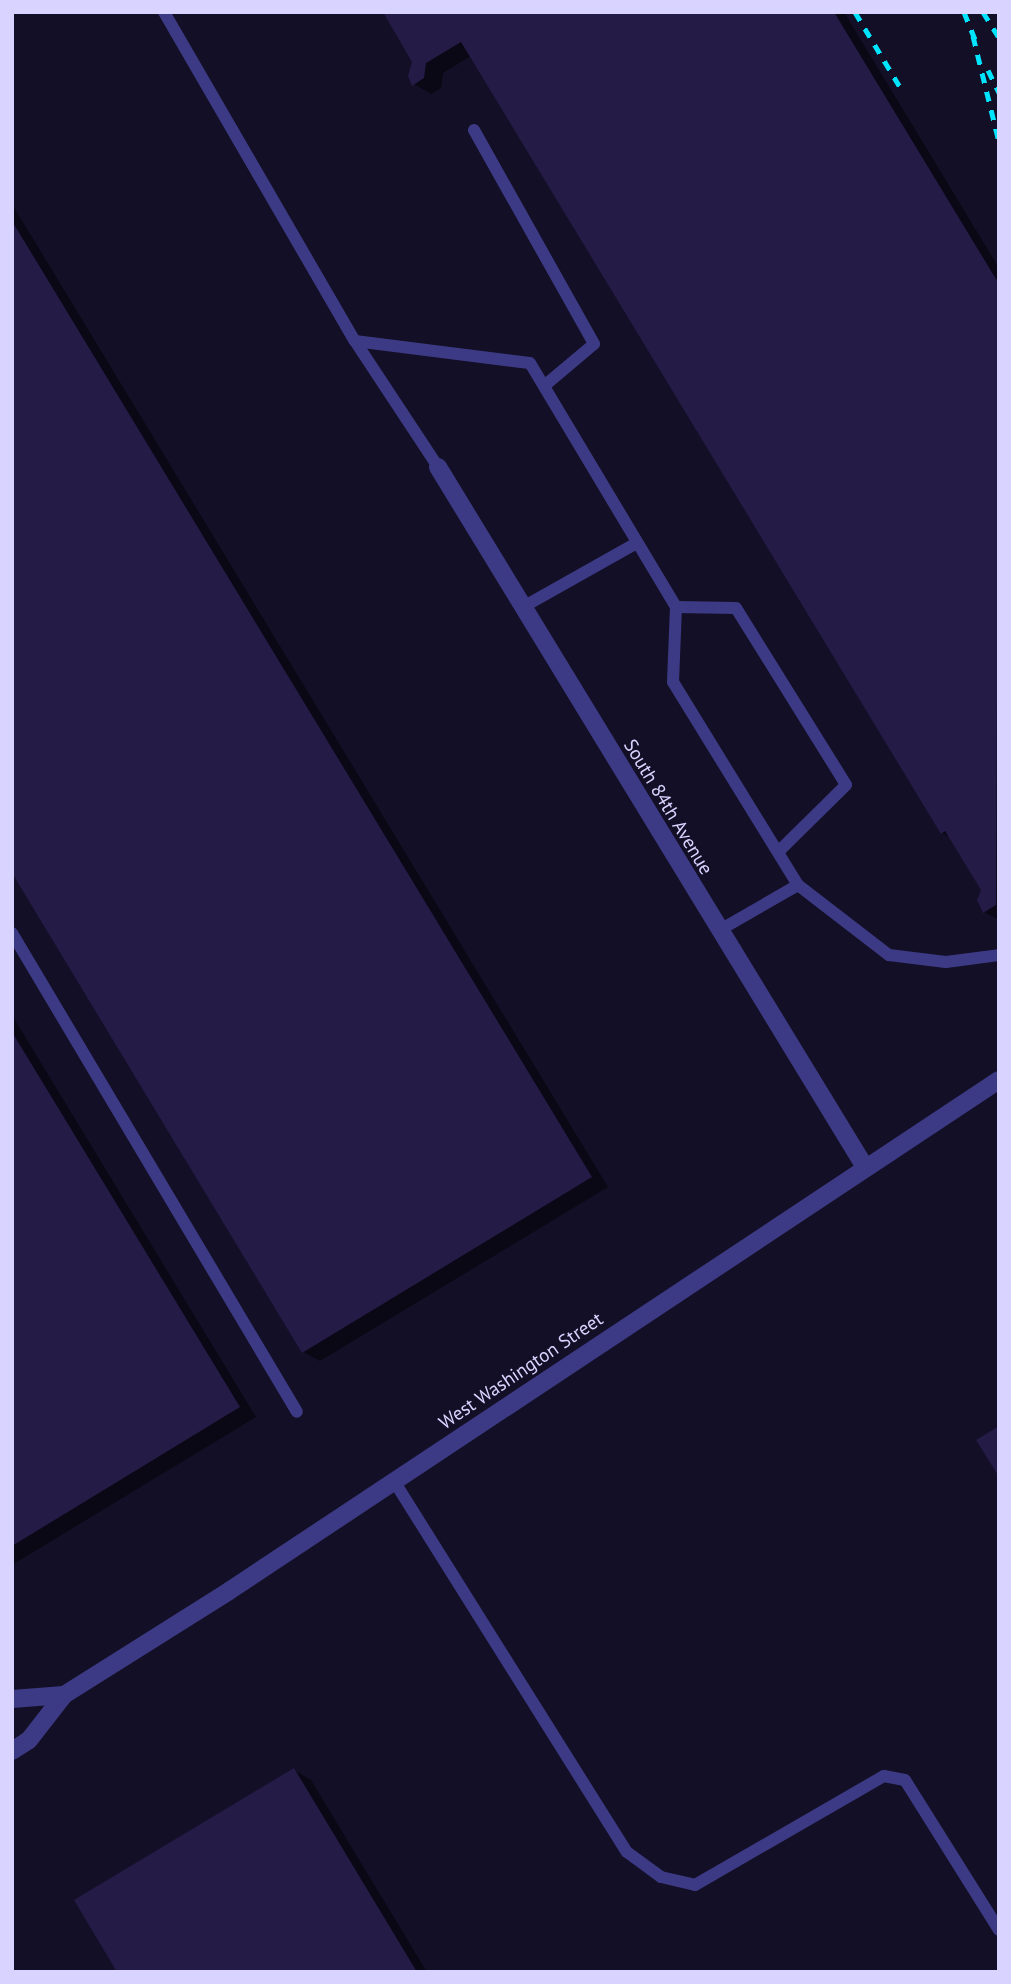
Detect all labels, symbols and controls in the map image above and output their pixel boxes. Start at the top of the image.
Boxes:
street label: South 84th Avenue [618,735,718,879]
street label: West Washington Street [435,1308,607,1434]

